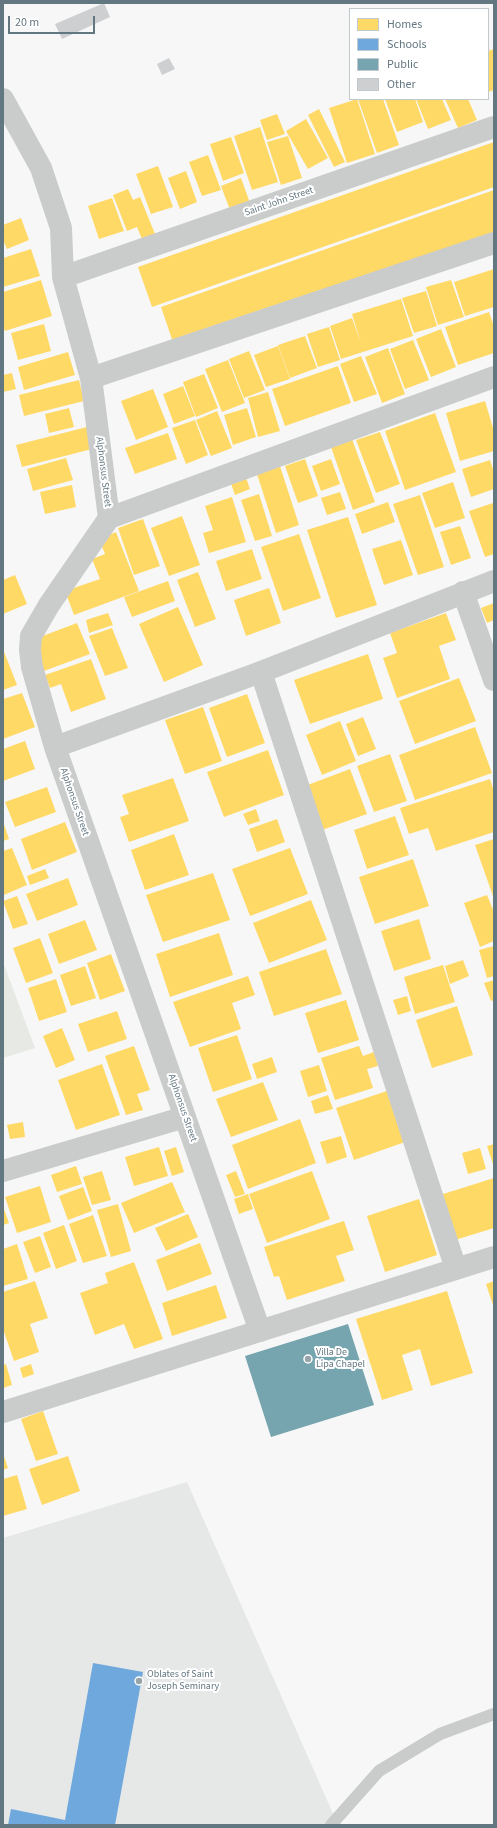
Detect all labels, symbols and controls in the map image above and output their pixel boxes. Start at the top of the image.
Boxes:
scale bar [10,8,97,34]
legend [349,8,489,100]
text: 20 m [15,14,39,31]
text: Homes [387,16,422,33]
text: Schools [387,36,427,53]
text: Public [387,56,418,73]
text: Other [387,76,416,93]
street label: Saint John Street [243,185,315,219]
street label: Alphonsus Street [93,436,113,508]
street label: Alphonsus Street [57,767,91,837]
street label: Alphonsus Street [165,1073,199,1143]
place label: Villa De Lipa Chapel [316,1347,365,1370]
marker: Villa De Lipa Chapel [303,1354,313,1364]
place label: Oblates of Saint Joseph Seminary [147,1669,219,1692]
marker: Oblates of Saint Joseph Seminary [134,1676,144,1686]

